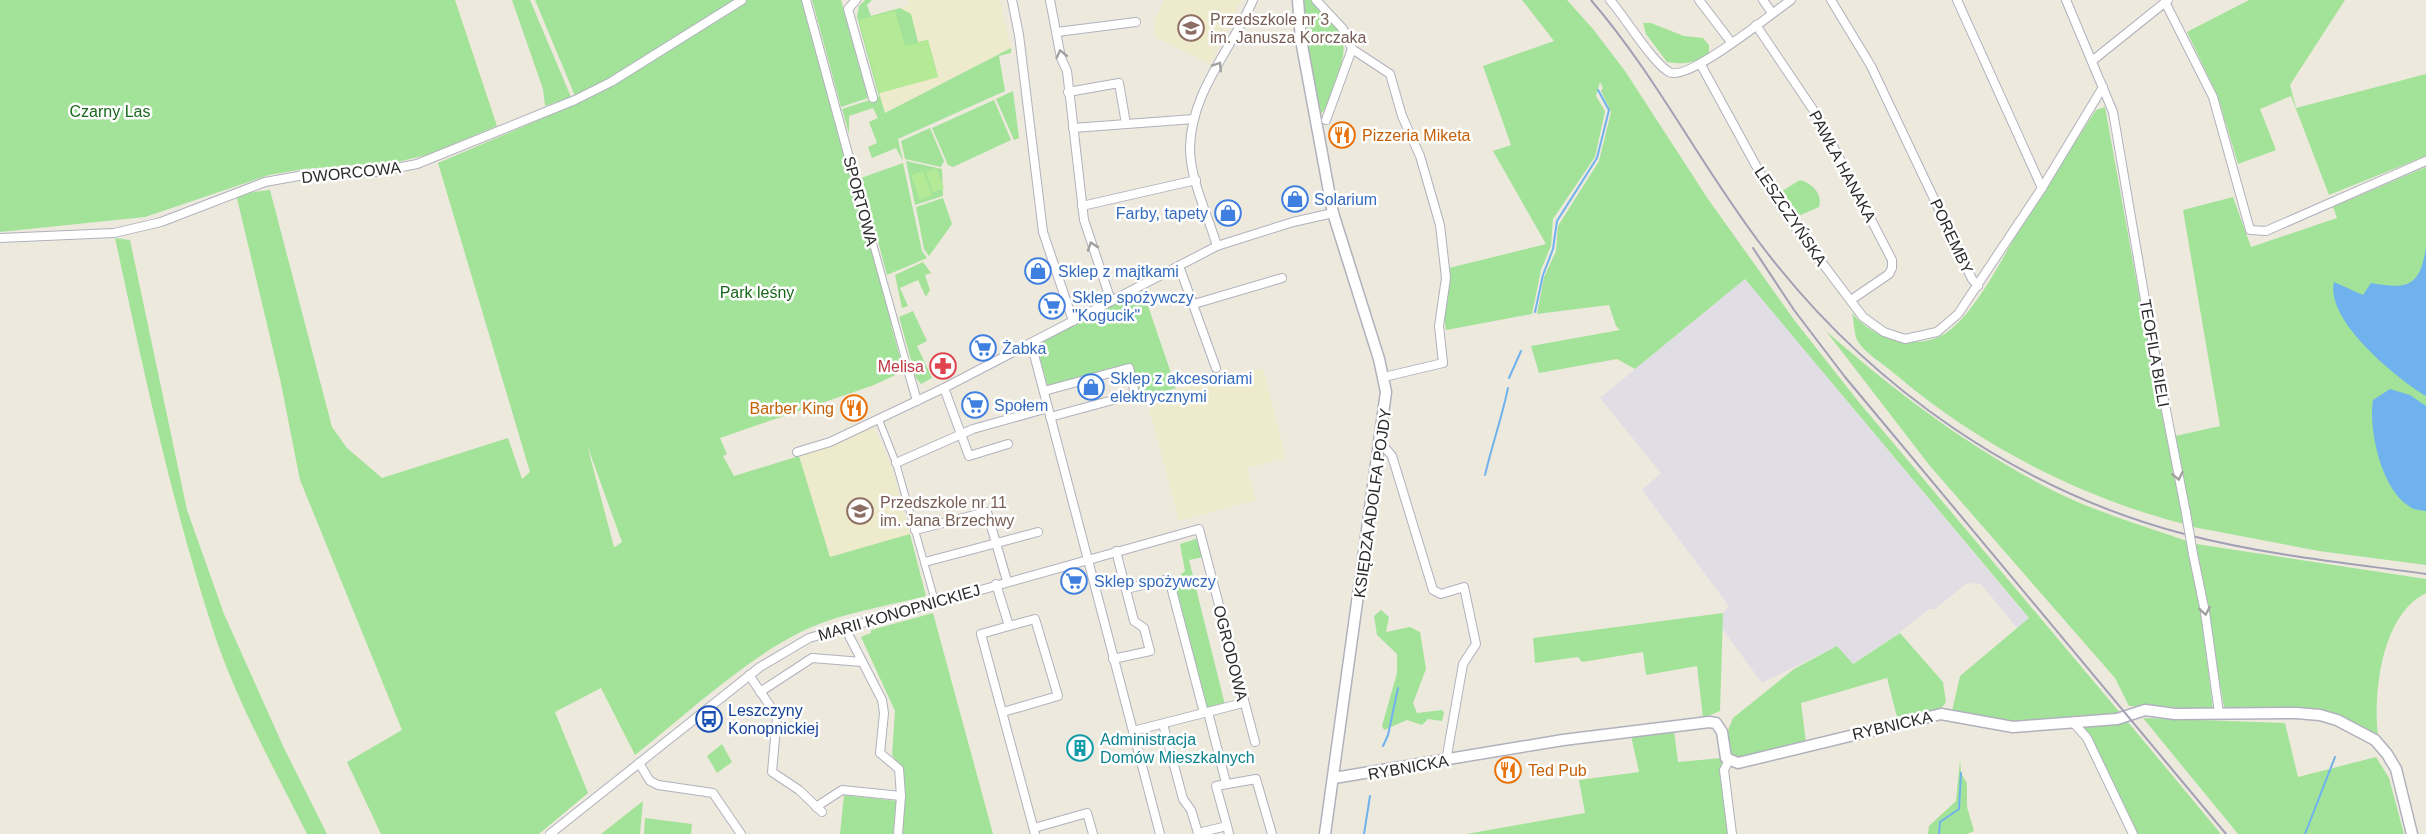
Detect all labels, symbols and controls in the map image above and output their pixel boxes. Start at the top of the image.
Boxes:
place label: Przedszkole nr 3 im. Janusza Korczaka [1210,11,1367,46]
school or university icon: Przedszkole nr 3 im. Janusza Korczaka [1176,13,1206,43]
one-way arrow [1056,49,1069,59]
one-way arrow [1211,62,1222,73]
park label: Czarny Las [70,103,150,120]
street label: PAWŁA HANAKA [1806,108,1879,225]
restaurant icon: Pizzeria Miketa [1327,120,1357,150]
place label: Pizzeria Miketa [1362,127,1471,144]
street label: SPORTOWA [840,154,881,248]
street label: DWORCOWA [301,159,402,186]
street label: LESZCZYŃSKA [1751,163,1831,269]
shop icon: Solarium [1280,184,1310,214]
place label: Solarium [1314,191,1377,208]
street label: POREMBY [1927,196,1976,276]
shop icon: Farby, tapety [1213,198,1243,228]
place label: Farby, tapety [1116,205,1208,222]
one-way arrow [1086,241,1099,252]
shop icon: Sklep z majtkami [1023,256,1053,286]
place label: Sklep z majtkami [1058,263,1179,280]
park label: Park leśny [720,284,794,301]
place label: Sklep spożywczy "Kogucik" [1072,289,1194,324]
supermarket icon: Sklep spożywczy "Kogucik" [1037,291,1067,321]
street label: TEOFILA BIELI [2137,298,2172,408]
supermarket icon: Żabka [968,333,998,363]
place label: Żabka [1002,339,1047,357]
pharmacy icon: Melisa [928,351,958,381]
place label: Melisa [878,358,924,375]
place label: Sklep z akcesoriami elektrycznymi [1110,370,1252,405]
shop icon: Sklep z akcesoriami elektrycznymi [1076,372,1106,402]
supermarket icon: Społem [960,390,990,420]
restaurant icon: Barber King [839,393,869,423]
place label: Społem [994,397,1048,414]
place label: Barber King [750,400,834,417]
street label: KSIĘDZA ADOLFA POJDY [1351,407,1394,599]
one-way arrow [2171,471,2184,481]
place label: Przedszkole nr 11 im. Jana Brzechwy [880,494,1014,529]
school or university icon: Przedszkole nr 11 im. Jana Brzechwy [845,496,875,526]
supermarket icon: Sklep spożywczy [1059,566,1089,596]
place label: Sklep spożywczy [1094,573,1216,590]
street label: MARII KONOPNICKIEJ [816,581,982,644]
street label: OGRODOWA [1210,603,1251,703]
one-way arrow [2198,606,2210,616]
place label: Leszczyny Konopnickiej [728,702,819,737]
bus stop icon: Leszczyny Konopnickiej [694,704,724,734]
street label: RYBNICKA [1850,708,1934,743]
place label: Administracja Domów Mieszkalnych [1100,731,1255,766]
building icon: Administracja Domów Mieszkalnych [1065,733,1095,763]
street label: RYBNICKA [1366,752,1450,783]
restaurant icon: Ted Pub [1493,755,1523,785]
place label: Ted Pub [1528,762,1587,779]

